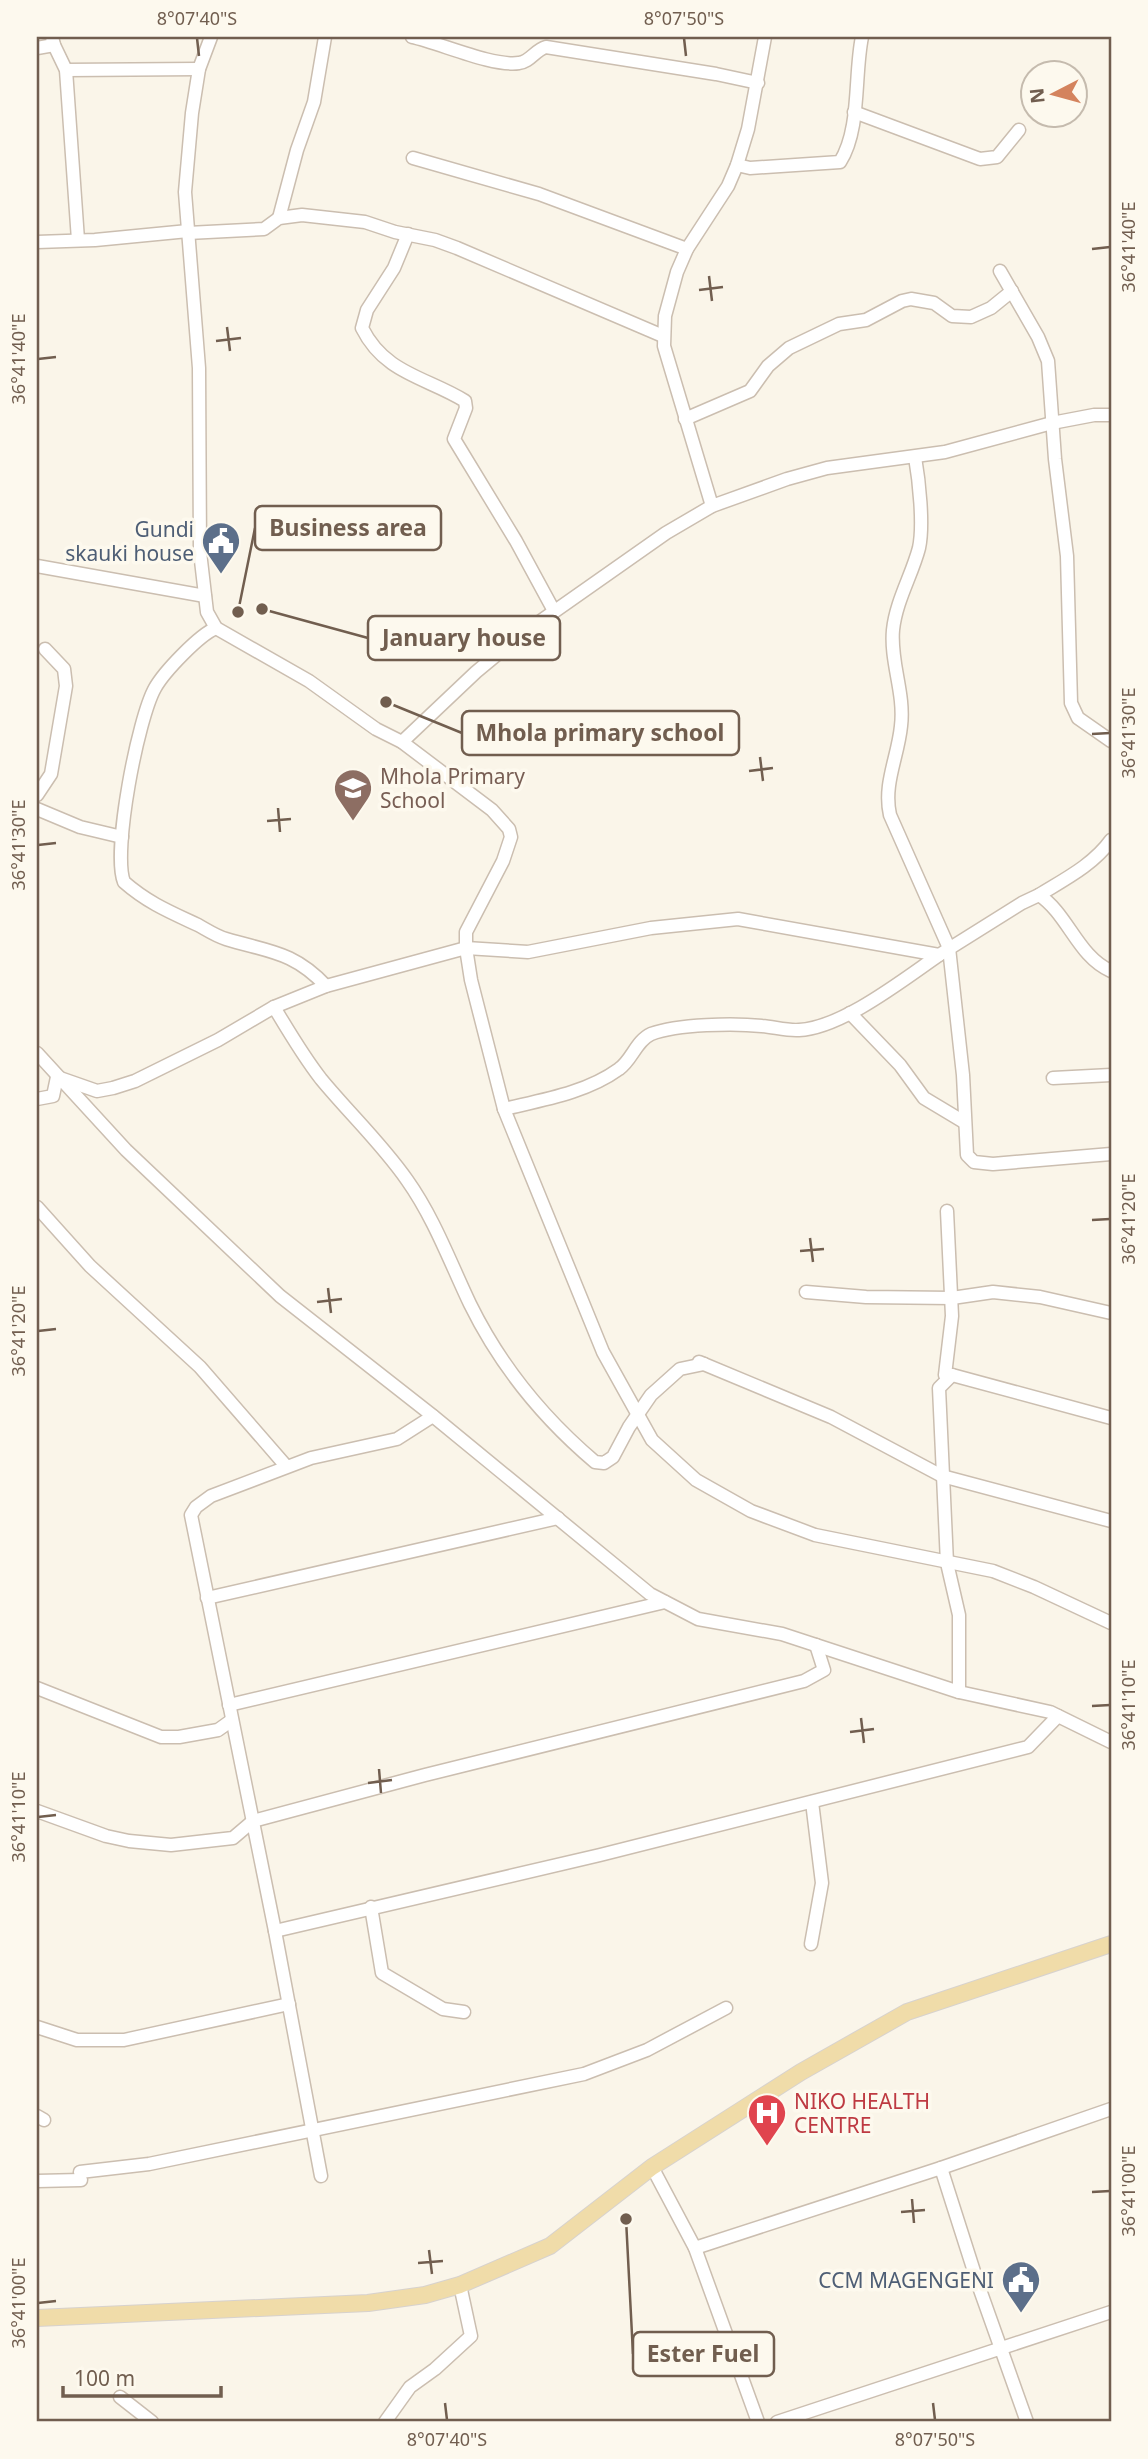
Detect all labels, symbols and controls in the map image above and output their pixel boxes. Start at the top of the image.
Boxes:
text: 8°07'40"S [157,6,237,30]
text: 8°07'50"S [644,6,724,30]
north arrow [1018,60,1088,130]
text: N [1023,87,1051,105]
text: 36°41'40"E [1116,202,1140,292]
text: 36°41'40"E [6,314,30,404]
callout: Business area [255,506,441,550]
text: Business area [269,511,427,543]
place label: Gundi skauki house [65,515,194,567]
public building icon: Gundi skauki house [200,520,242,575]
callout: January house [368,616,560,660]
text: January house [380,621,546,653]
text: 36°41'30"E [1116,688,1140,778]
callout: Mhola primary school [462,711,739,755]
text: Mhola primary school [476,716,724,748]
place label: Mhola Primary School [380,762,525,814]
school or university icon: Mhola Primary School [332,767,374,822]
text: 36°41'30"E [6,800,30,890]
text: 36°41'20"E [1116,1174,1140,1264]
text: 36°41'20"E [6,1286,30,1376]
text: 36°41'10"E [1116,1660,1140,1750]
text: 36°41'10"E [6,1772,30,1862]
place label: NIKO HEALTH CENTRE [794,2087,930,2139]
hospital icon: NIKO HEALTH CENTRE [746,2092,788,2147]
text: 36°41'00"E [1116,2146,1140,2236]
text: 36°41'00"E [6,2258,30,2348]
public building icon: CCM MAGENGENI [1000,2259,1042,2314]
place label: CCM MAGENGENI [818,2266,994,2294]
callout: Ester Fuel [633,2332,774,2376]
text: Ester Fuel [647,2337,759,2369]
scale bar [63,2354,220,2398]
text: 100 m [74,2364,135,2392]
text: 8°07'40"S [407,2427,487,2451]
text: 8°07'50"S [895,2427,975,2451]

